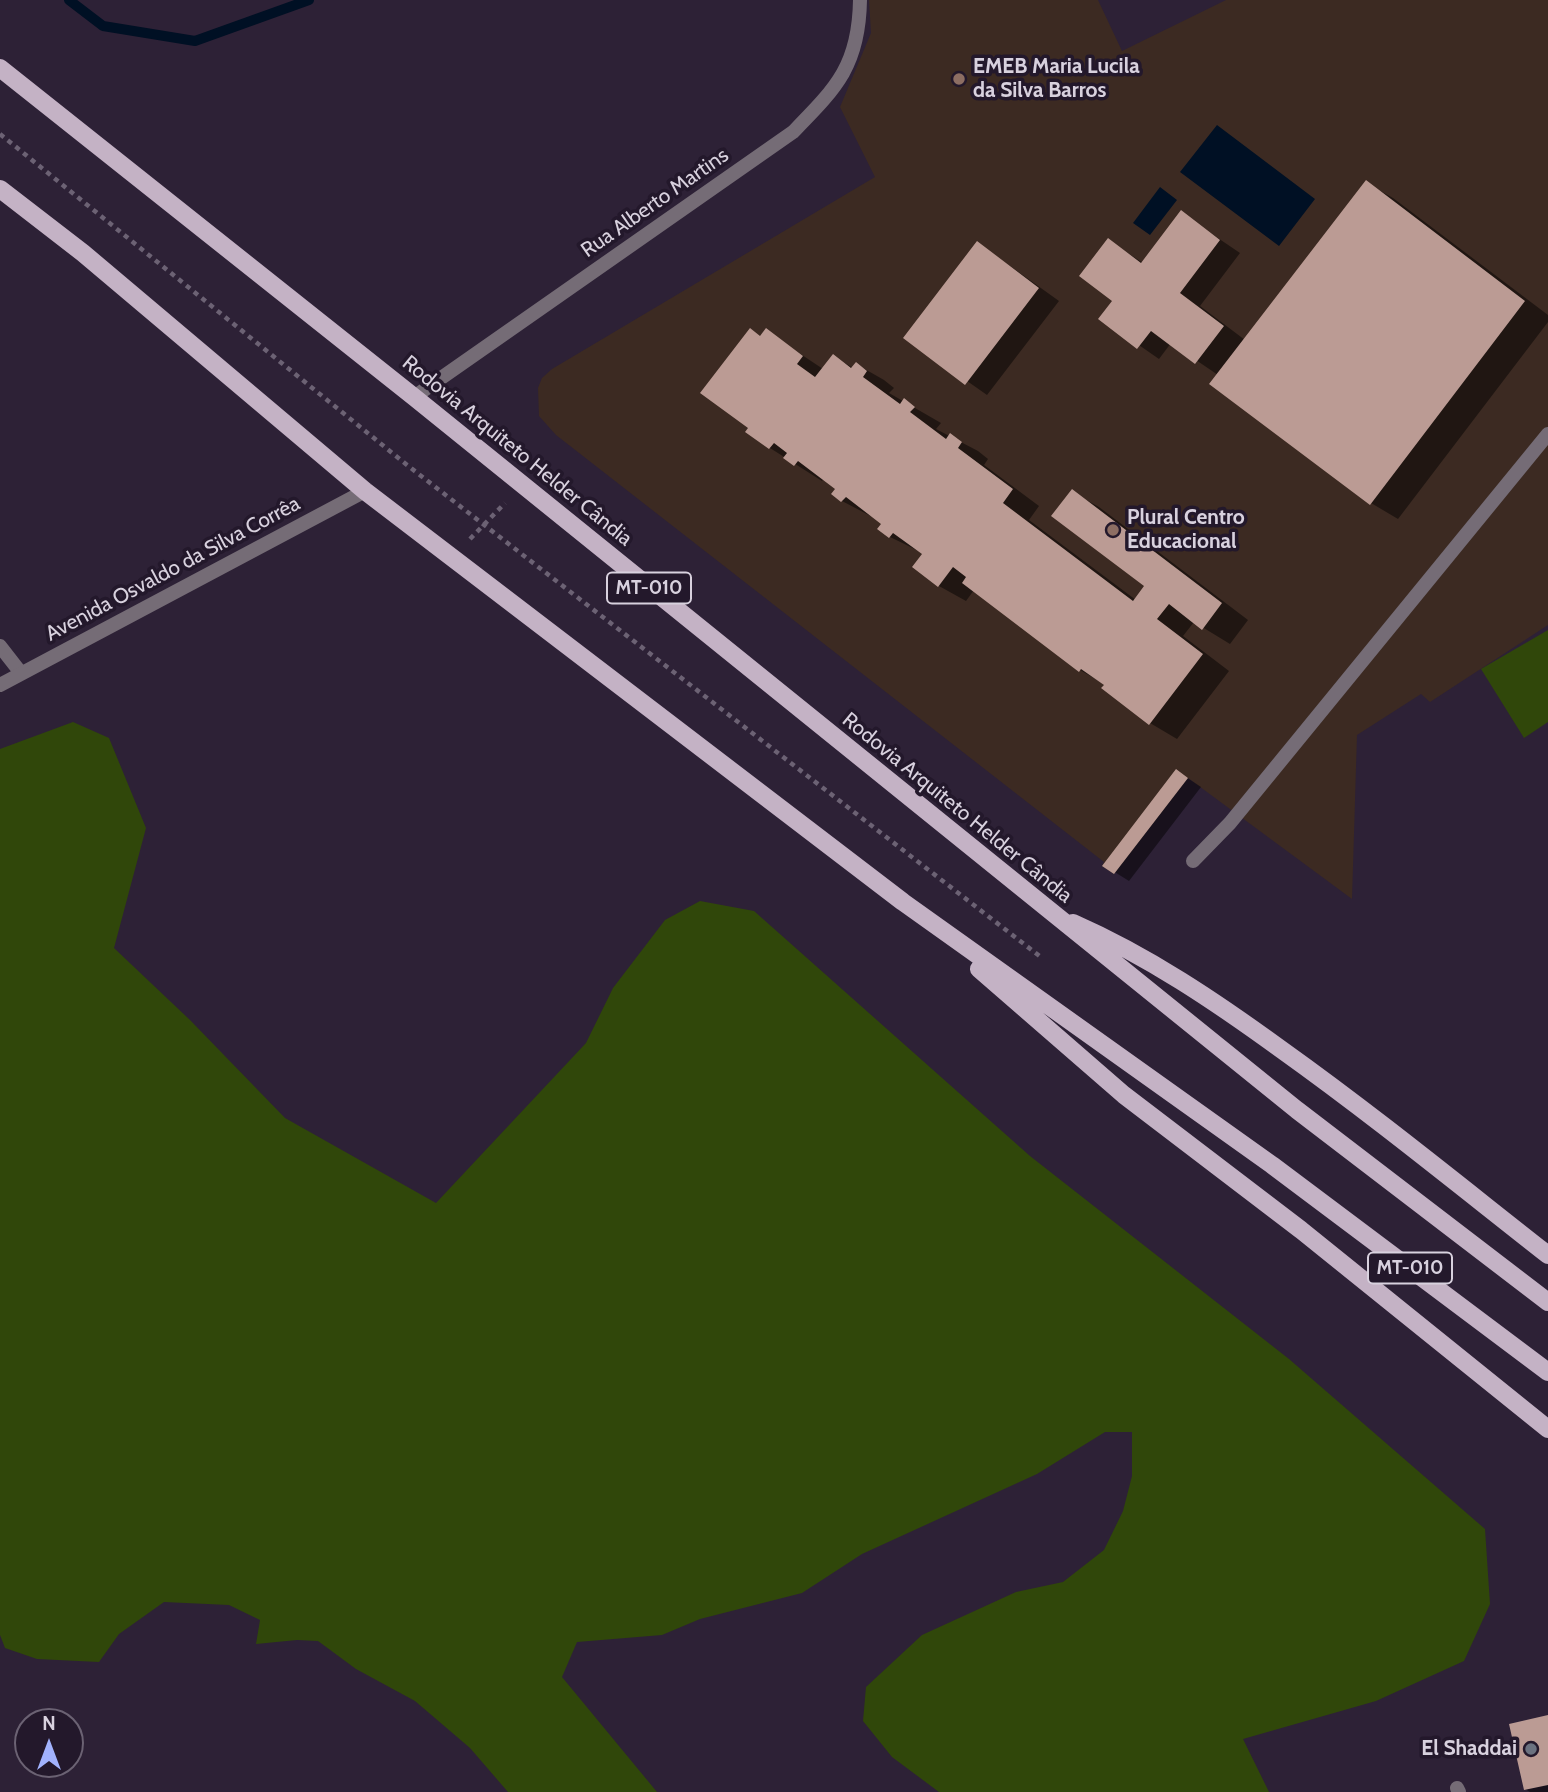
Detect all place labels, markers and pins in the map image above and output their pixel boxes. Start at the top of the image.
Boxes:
place label: EMEB Maria Lucila da Silva Barros [973,54,1140,104]
marker: EMEB Maria Lucila da Silva Barros [951,71,967,87]
place label: Plural Centro Educacional [1127,505,1245,555]
marker: Plural Centro Educacional [1105,522,1121,538]
place label: El Shaddai [1421,1736,1517,1762]
marker: El Shaddai [1523,1741,1539,1757]

